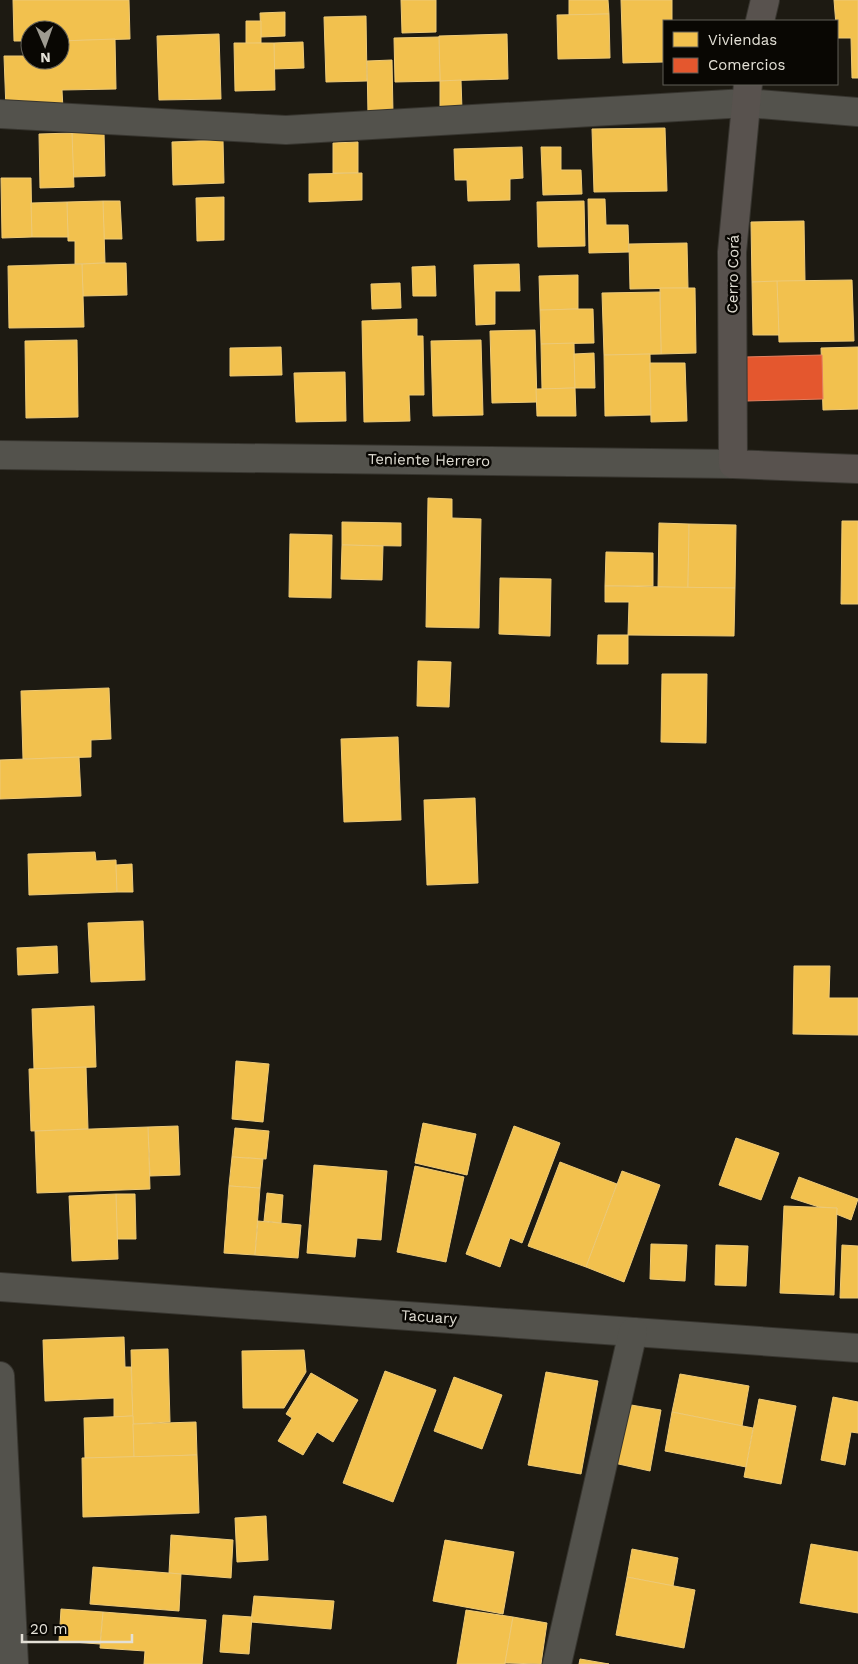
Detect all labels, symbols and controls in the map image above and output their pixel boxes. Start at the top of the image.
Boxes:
north arrow [20,20,70,70]
legend [663,20,838,85]
text: Viviendas [708,31,777,49]
text: N [40,50,51,66]
text: Comercios [708,56,786,74]
street label: Cerro Corá [723,234,743,314]
street label: Teniente Herrero [368,450,490,470]
street label: Tacuary [400,1306,458,1328]
scale bar [22,1612,132,1644]
text: 20 m [30,1620,68,1638]

